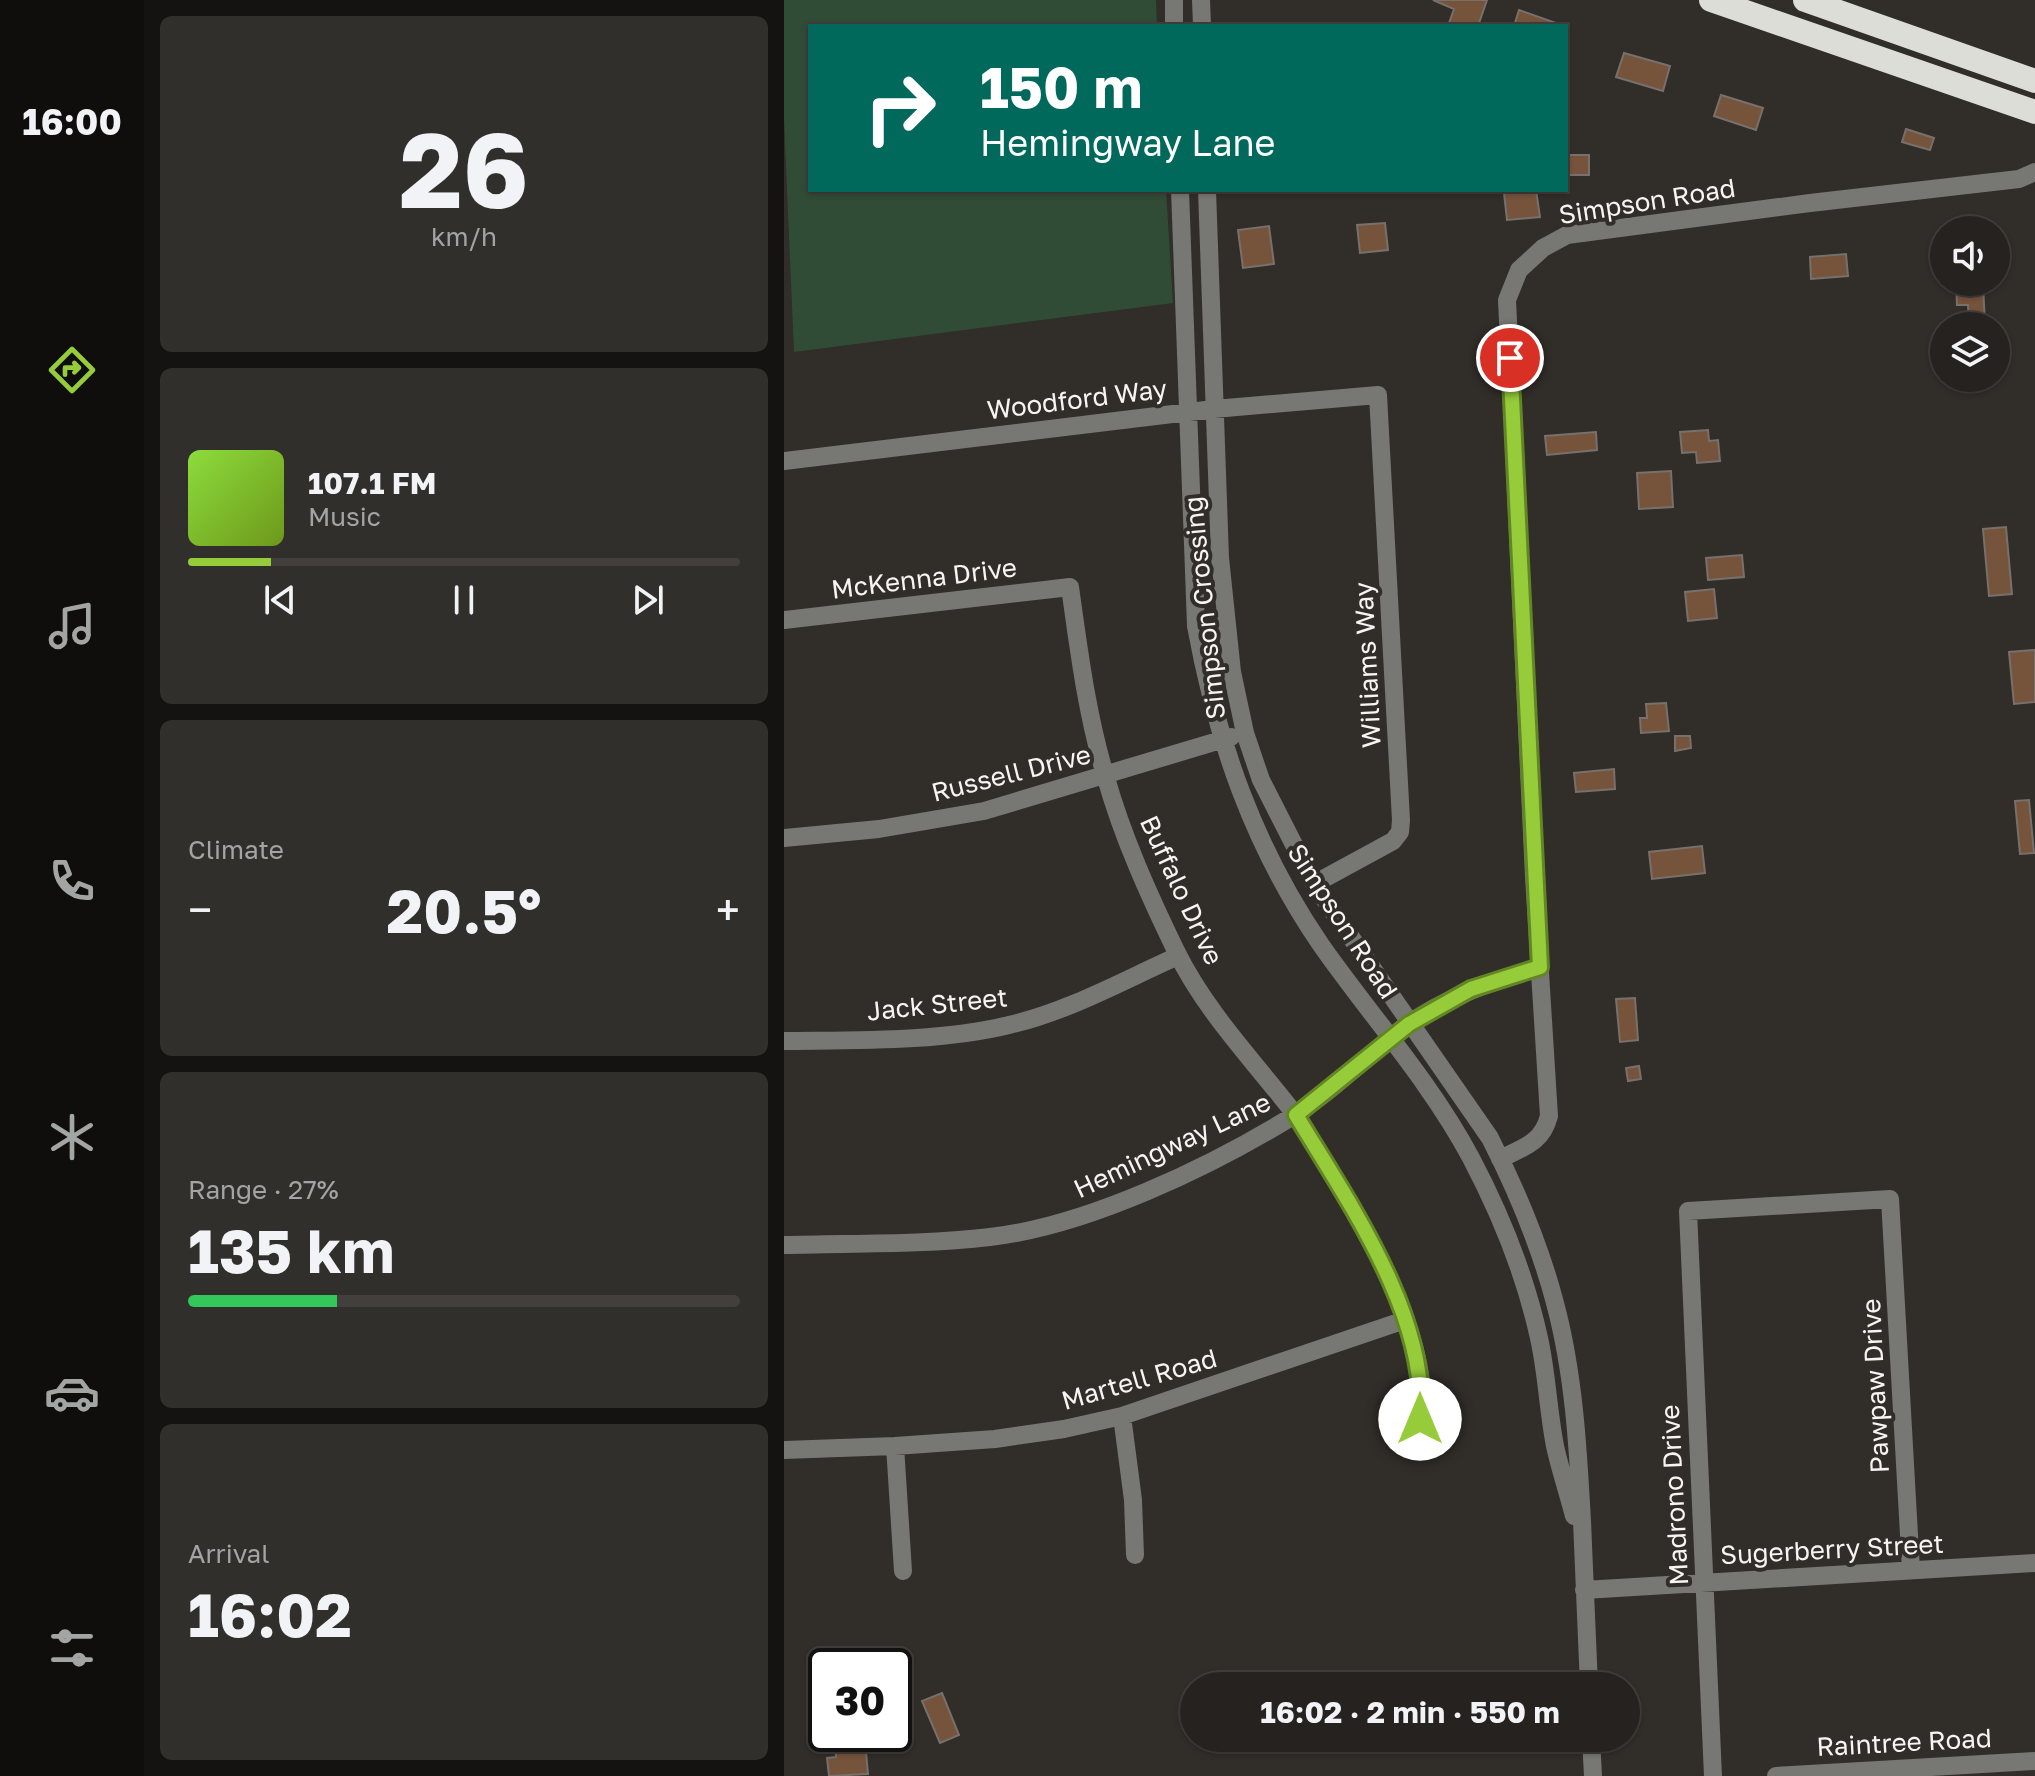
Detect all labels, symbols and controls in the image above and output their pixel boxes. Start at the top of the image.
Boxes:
text: 150 m [980,53,1142,120]
icon: right [848,56,952,160]
text: 16:00 [22,100,122,143]
text: 26 [399,106,529,231]
text: Hemingway Lane [980,121,1276,164]
street label: Simpson Road [1557,172,1737,230]
map controls [1930,216,2010,392]
button: sound [1930,216,2010,296]
text: km/h [431,221,497,252]
button: layers [1930,312,2010,392]
pin [1476,324,1544,392]
icon: arrive [1488,336,1532,380]
icon: directions [44,342,100,398]
street label: Woodford Way [985,373,1169,425]
text: 107.1 FM [308,465,436,501]
street label: Simpson Crossing [1177,495,1231,721]
text: Music [308,501,381,532]
street label: McKenna Drive [829,551,1019,605]
icon: previous [258,578,302,622]
icon: pause [442,578,486,622]
icon: next [626,578,670,622]
street label: Williams Way [1347,581,1387,749]
icon: music [44,598,100,654]
street label: Russell Drive [928,738,1094,808]
street label: Buffalo Drive [1134,810,1230,970]
text: Climate [188,834,284,865]
street label: Simpson Road [1281,838,1405,1004]
icon: phone [44,853,100,909]
text: 20.5° [387,874,541,946]
text: − [188,883,212,936]
text: + [716,883,740,936]
street label: Jack Street [865,981,1009,1027]
street label: Hemingway Lane [1069,1086,1275,1204]
icon: climate [44,1109,100,1165]
text: Range · 27% [188,1174,339,1205]
text: 135 km [188,1214,394,1286]
street label: Pawpaw Drive [1855,1298,1895,1474]
street label: Martell Road [1058,1342,1220,1416]
icon: car [44,1365,100,1421]
position arrow [1378,1377,1462,1461]
street label: Madrono Drive [1654,1404,1694,1586]
street label: Sugerberry Street [1719,1528,1945,1570]
text: Arrival [188,1538,269,1569]
text: 16:02 [188,1578,352,1650]
icon: filters [44,1620,100,1676]
speed limit sign: 30 [808,1648,912,1752]
text: 16:02 · 2 min · 550 m [1260,1694,1560,1730]
street label: Raintree Road [1816,1722,1992,1762]

